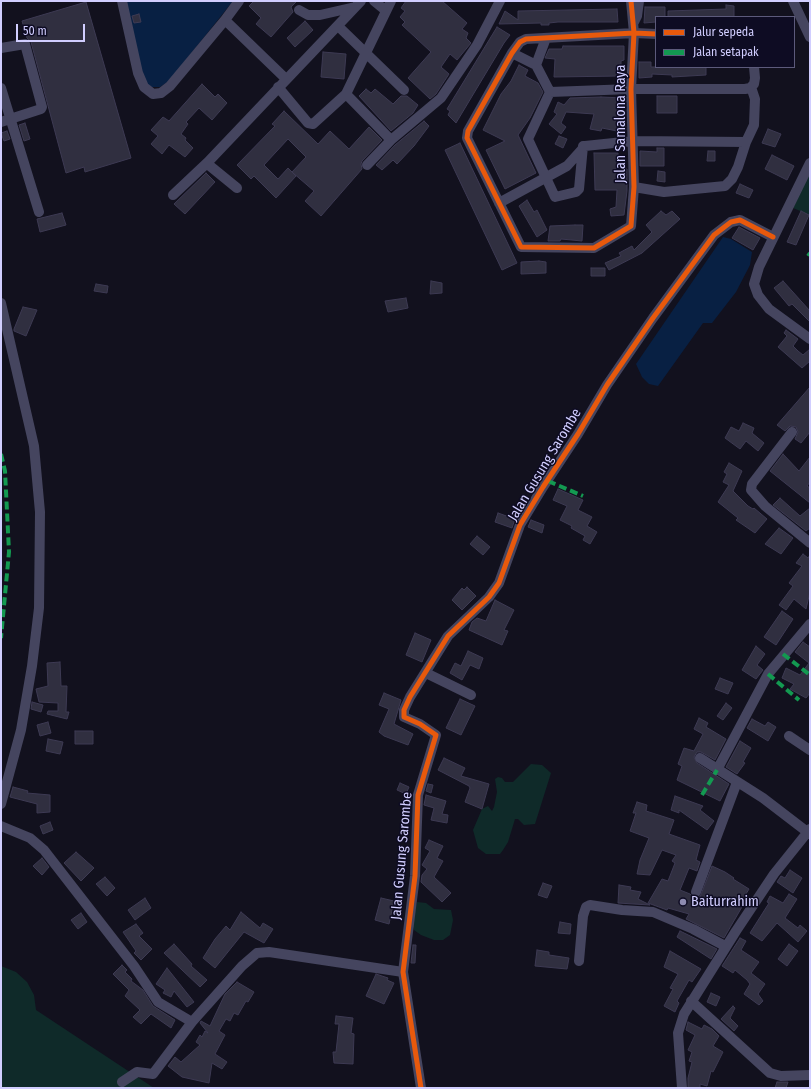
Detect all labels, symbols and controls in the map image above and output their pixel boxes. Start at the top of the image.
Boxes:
scale bar [18,16,87,42]
legend [655,16,795,68]
text: 50 m [23,24,47,38]
text: Jalur sepeda [693,25,754,39]
text: Jalan setapak [693,45,759,59]
street label: Jalan Samalona Raya [613,65,629,183]
street label: Jalan Gusung Sarombe [505,406,585,524]
street label: Jalan Gusung Sarombe [388,791,416,921]
place label: Baiturrahim [691,894,759,910]
marker: Baiturrahim [678,897,688,907]

